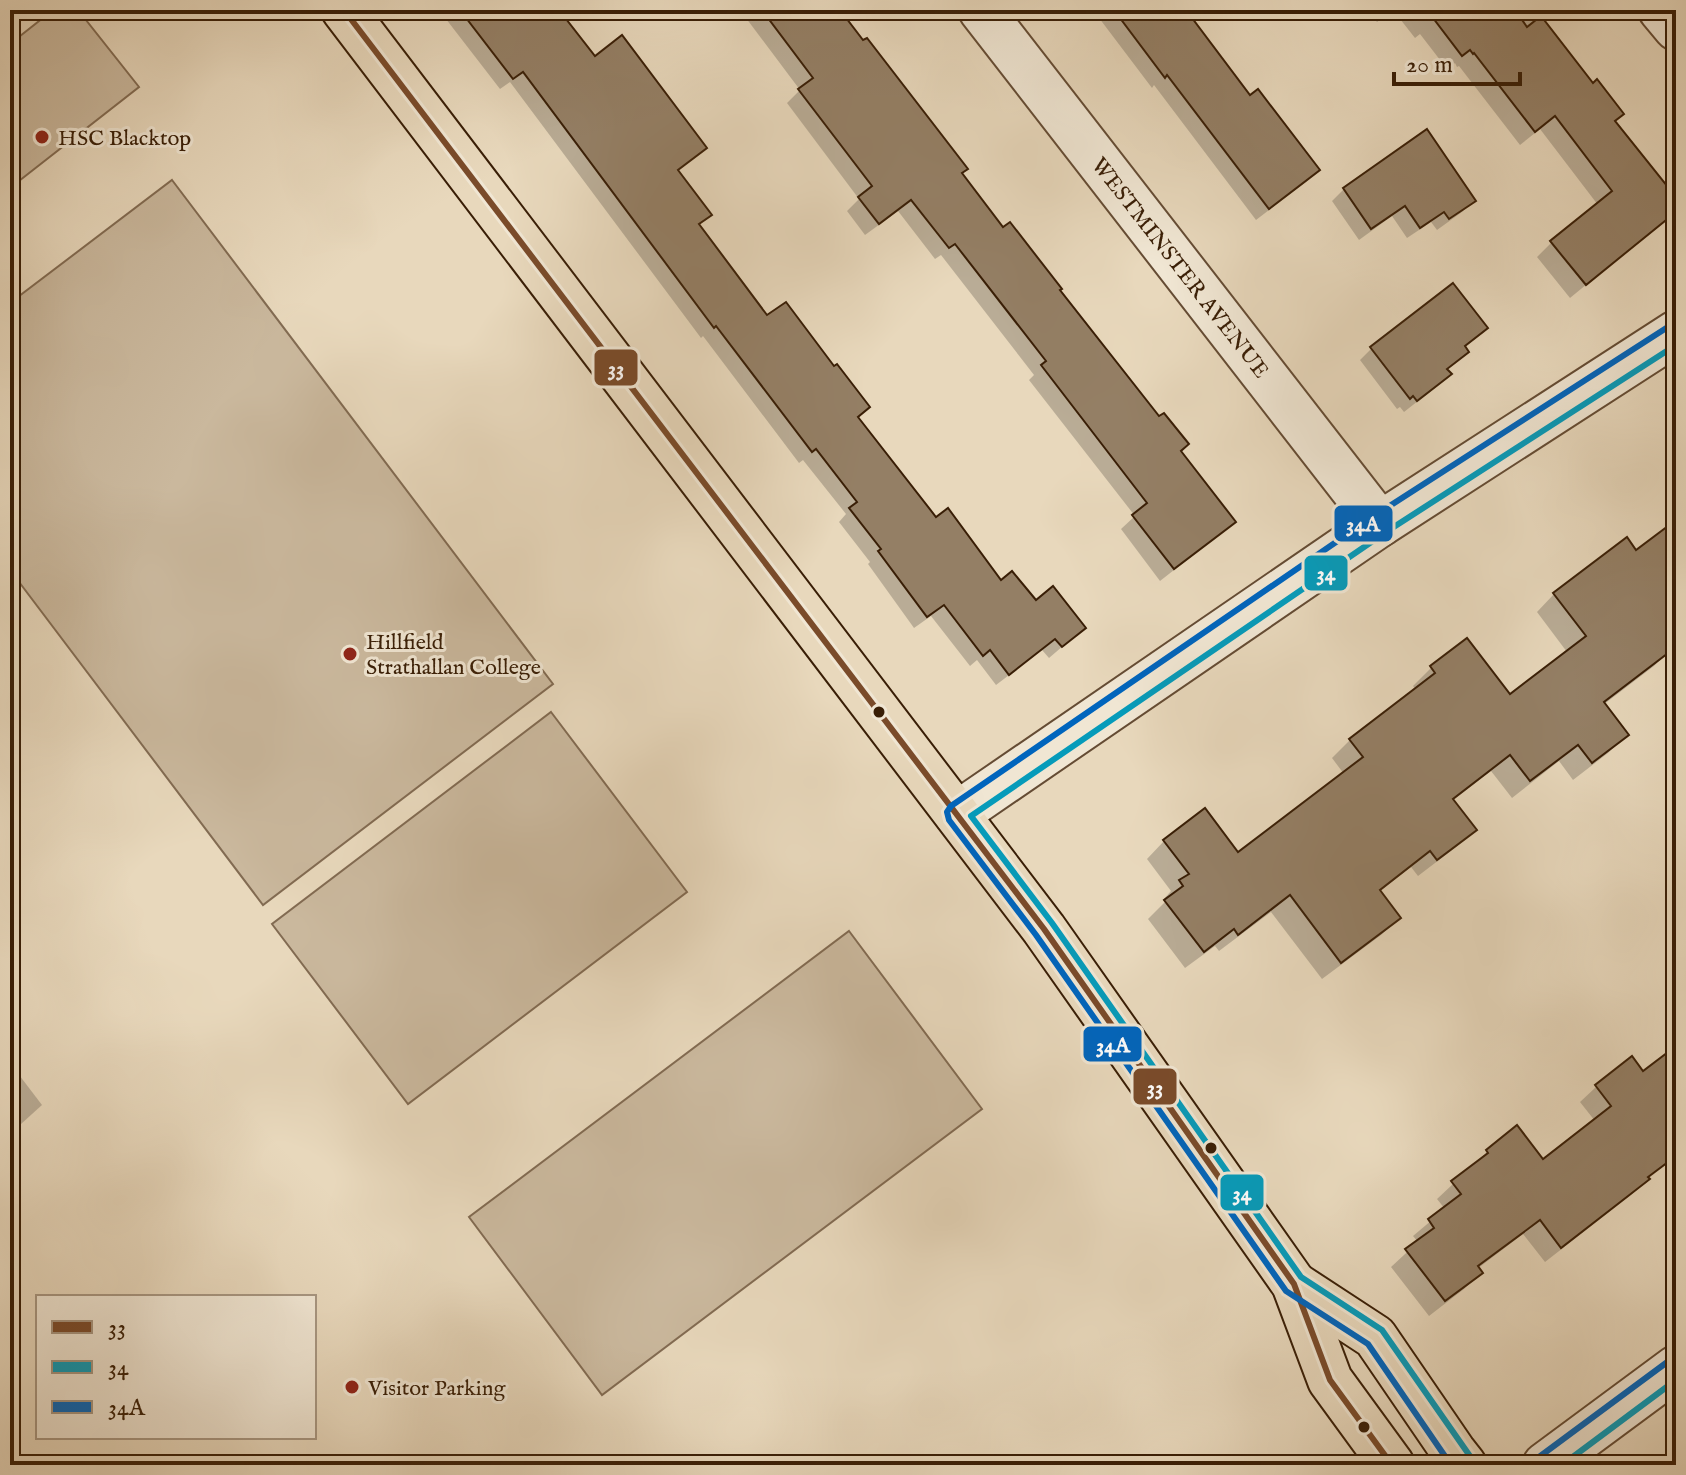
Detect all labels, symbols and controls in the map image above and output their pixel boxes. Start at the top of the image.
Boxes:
scale bar [1394,36,1520,86]
text: 20 m [1406,50,1453,81]
place label: HSC Blacktop [58,125,191,153]
marker: HSC Blacktop [33,128,51,146]
street label: WESTMINSTER AVENUE [1084,152,1274,384]
line badge: 33 [593,348,639,387]
text: 33 [608,355,624,383]
line badge: 34A [1333,504,1394,543]
text: 34A [1346,511,1381,539]
line badge: 34 [1303,554,1349,592]
text: 34 [1316,560,1337,588]
place label: Hillfield Strathallan College [366,629,541,682]
marker: Hillfield Strathallan College [341,645,359,663]
unlabelled marker [871,704,887,720]
line badge: 34A [1082,1025,1143,1063]
text: 34A [1096,1032,1131,1060]
line badge: 33 [1132,1067,1178,1106]
text: 33 [1147,1074,1163,1102]
unlabelled marker [1203,1140,1219,1156]
line badge: 34 [1219,1173,1265,1212]
text: 34 [1232,1180,1253,1208]
legend [36,1295,316,1439]
text: 33 [108,1313,126,1344]
text: 34 [108,1353,129,1384]
place label: Visitor Parking [367,1375,506,1403]
marker: Visitor Parking [343,1378,361,1396]
text: 34A [108,1393,146,1424]
unlabelled marker [1356,1419,1372,1435]

